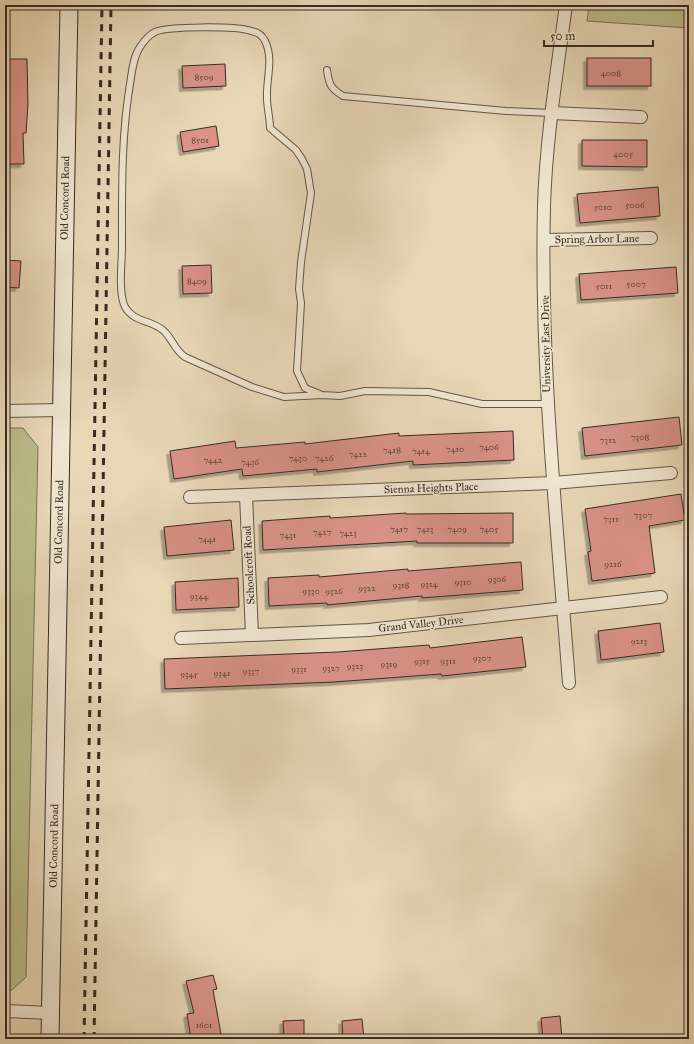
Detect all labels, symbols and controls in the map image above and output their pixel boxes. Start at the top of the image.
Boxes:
scale bar [544,22,653,48]
text: 50 m [550,29,575,43]
house number: 4008 [601,67,621,78]
house number: 8509 [194,71,214,82]
house number: 8501 [191,134,209,145]
house number: 4005 [613,148,634,159]
street label: Old Concord Road [58,155,72,240]
house number: 5006 [625,199,645,210]
house number: 5010 [594,201,612,212]
street label: Spring Arbor Lane [555,232,640,246]
house number: 8409 [187,275,207,286]
house number: 5007 [626,278,646,289]
house number: 5011 [596,280,613,291]
street label: University East Drive [539,295,553,393]
house number: 7308 [631,431,649,442]
house number: 7312 [600,434,617,445]
house number: 7406 [479,441,499,452]
house number: 7410 [446,443,464,454]
house number: 7418 [383,444,401,455]
house number: 7414 [412,445,431,456]
house number: 7422 [349,448,368,459]
house number: 7430 [289,452,307,463]
house number: 7426 [315,452,334,463]
house number: 7442 [203,454,223,465]
house number: 7436 [241,456,259,467]
street label: Old Concord Road [52,479,66,564]
street label: Sienna Heights Place [384,480,479,496]
house number: 7307 [634,509,652,520]
house number: 7311 [603,513,619,524]
house number: 7417 [390,523,408,534]
house number: 7413 [417,523,434,534]
house number: 7409 [447,523,467,534]
house number: 7405 [479,523,499,534]
street label: Schoolcroft Road [240,525,258,605]
house number: 7427 [313,526,331,537]
house number: 7423 [339,527,357,538]
house number: 7431 [280,529,297,540]
house number: 7441 [198,533,217,544]
house number: 9216 [604,558,622,569]
house number: 9306 [488,573,507,584]
house number: 9310 [454,576,472,587]
house number: 9314 [420,578,438,589]
house number: 9318 [393,579,410,590]
house number: 9322 [358,582,376,593]
house number: 9330 [302,585,320,596]
house number: 9326 [325,585,343,596]
house number: 9344 [190,590,209,601]
street label: Grand Valley Drive [378,613,465,635]
house number: 9213 [631,635,648,646]
house number: 9307 [473,652,491,663]
house number: 9315 [414,655,431,666]
house number: 9311 [440,655,456,666]
house number: 9319 [381,658,398,669]
house number: 9323 [347,660,364,671]
house number: 9327 [322,662,340,673]
house number: 9331 [291,663,307,674]
house number: 9337 [243,665,260,676]
house number: 9341 [213,667,231,678]
house number: 9345 [180,668,199,679]
street label: Old Concord Road [47,803,61,888]
house number: 1601 [196,1019,213,1030]

